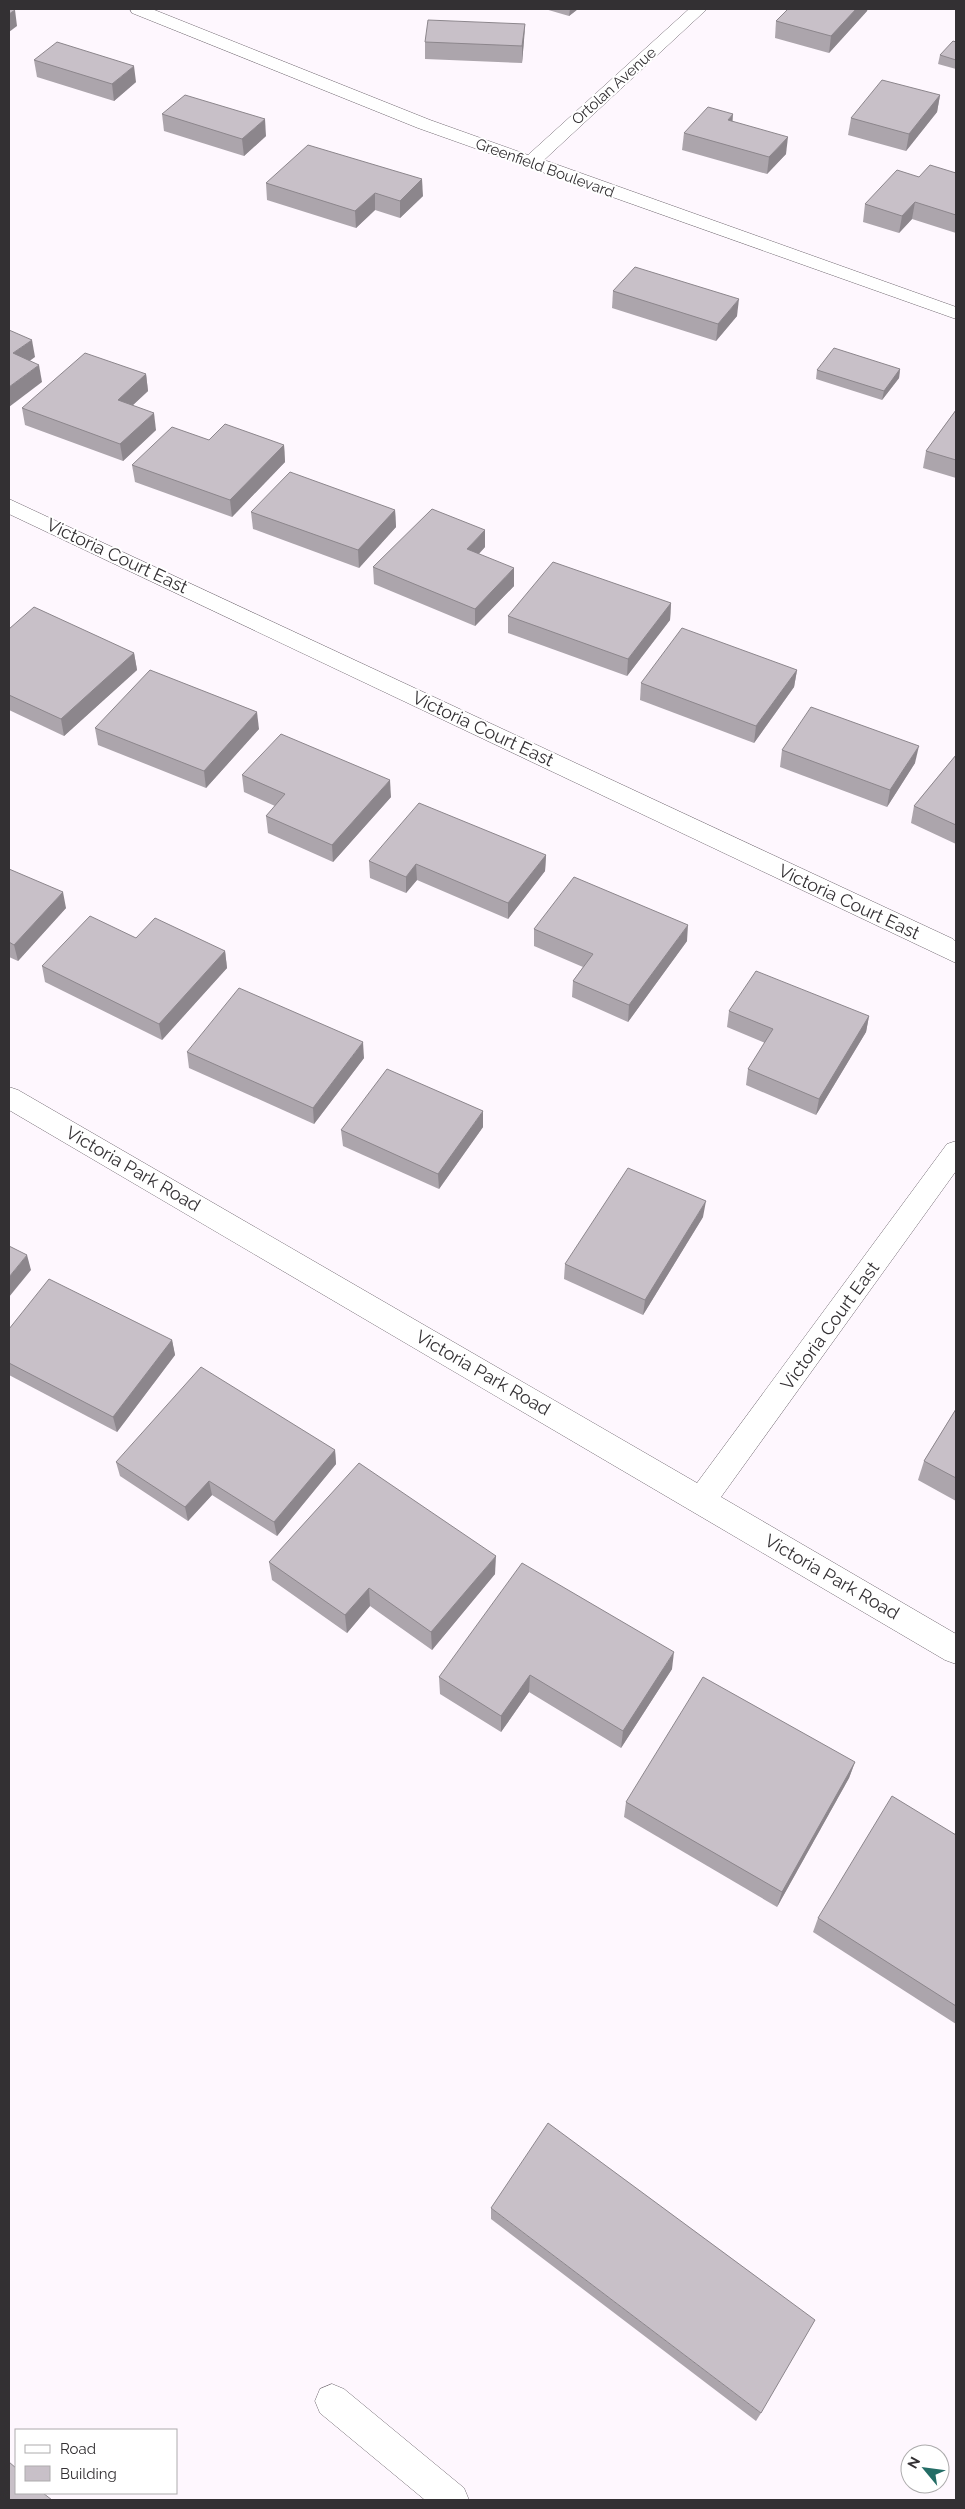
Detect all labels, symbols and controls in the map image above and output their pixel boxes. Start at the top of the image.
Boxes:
street label: Ortolan Avenue [568,43,660,129]
street label: Greenfield Boulevard [473,134,617,202]
street label: Victoria Court East [43,514,191,597]
street label: Victoria Court East [409,687,557,770]
street label: Victoria Court East [775,860,923,943]
street label: Victoria Park Road [62,1122,204,1216]
street label: Victoria Court East [776,1257,883,1394]
street label: Victoria Park Road [412,1326,554,1420]
street label: Victoria Park Road [761,1530,903,1624]
legend [15,2429,178,2494]
text: Road [60,2440,96,2458]
north arrow [900,2444,950,2494]
text: N [904,2454,923,2471]
text: Building [60,2465,117,2483]

